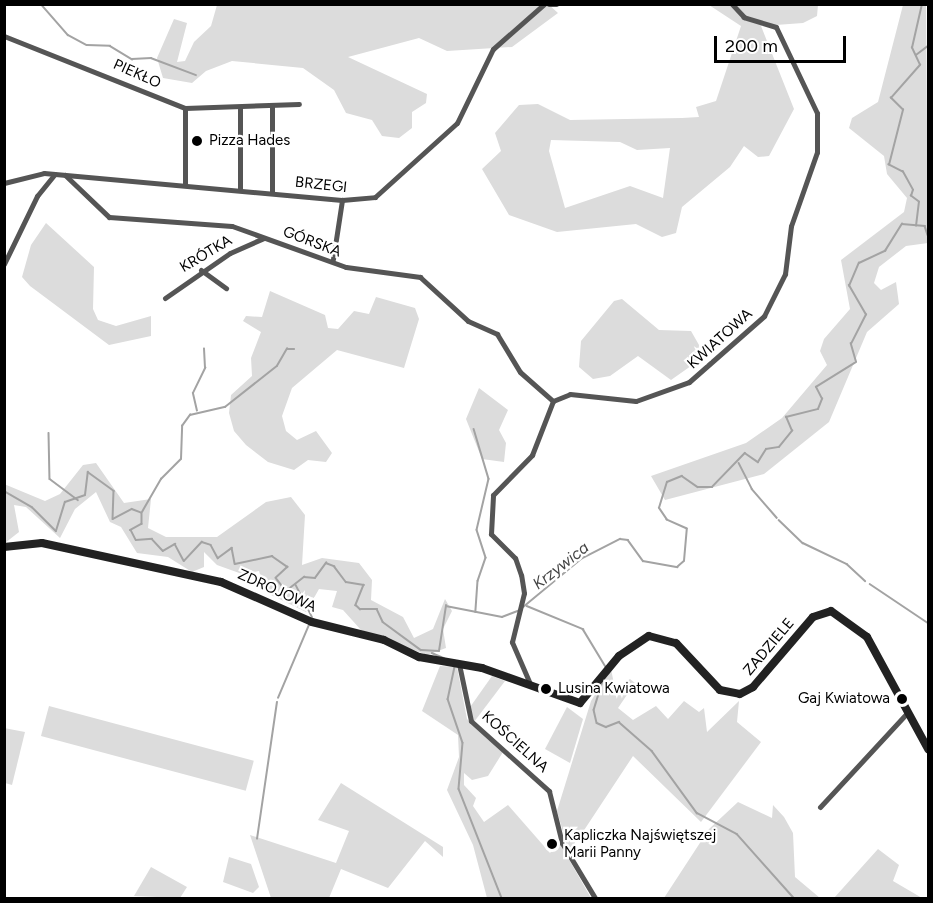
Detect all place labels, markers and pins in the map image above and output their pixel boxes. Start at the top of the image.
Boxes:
place label: Pizza Hades [209,132,290,150]
marker: Pizza Hades [190,134,204,148]
place label: Lusina Kwiatowa [558,680,670,698]
marker: Lusina Kwiatowa [539,682,553,696]
place label: Gaj Kwiatowa [798,690,890,708]
marker: Gaj Kwiatowa [895,692,909,706]
place label: Kapliczka Najświętszej Marii Panny [564,826,716,861]
marker: Kapliczka Najświętszej Marii Panny [545,837,559,851]

